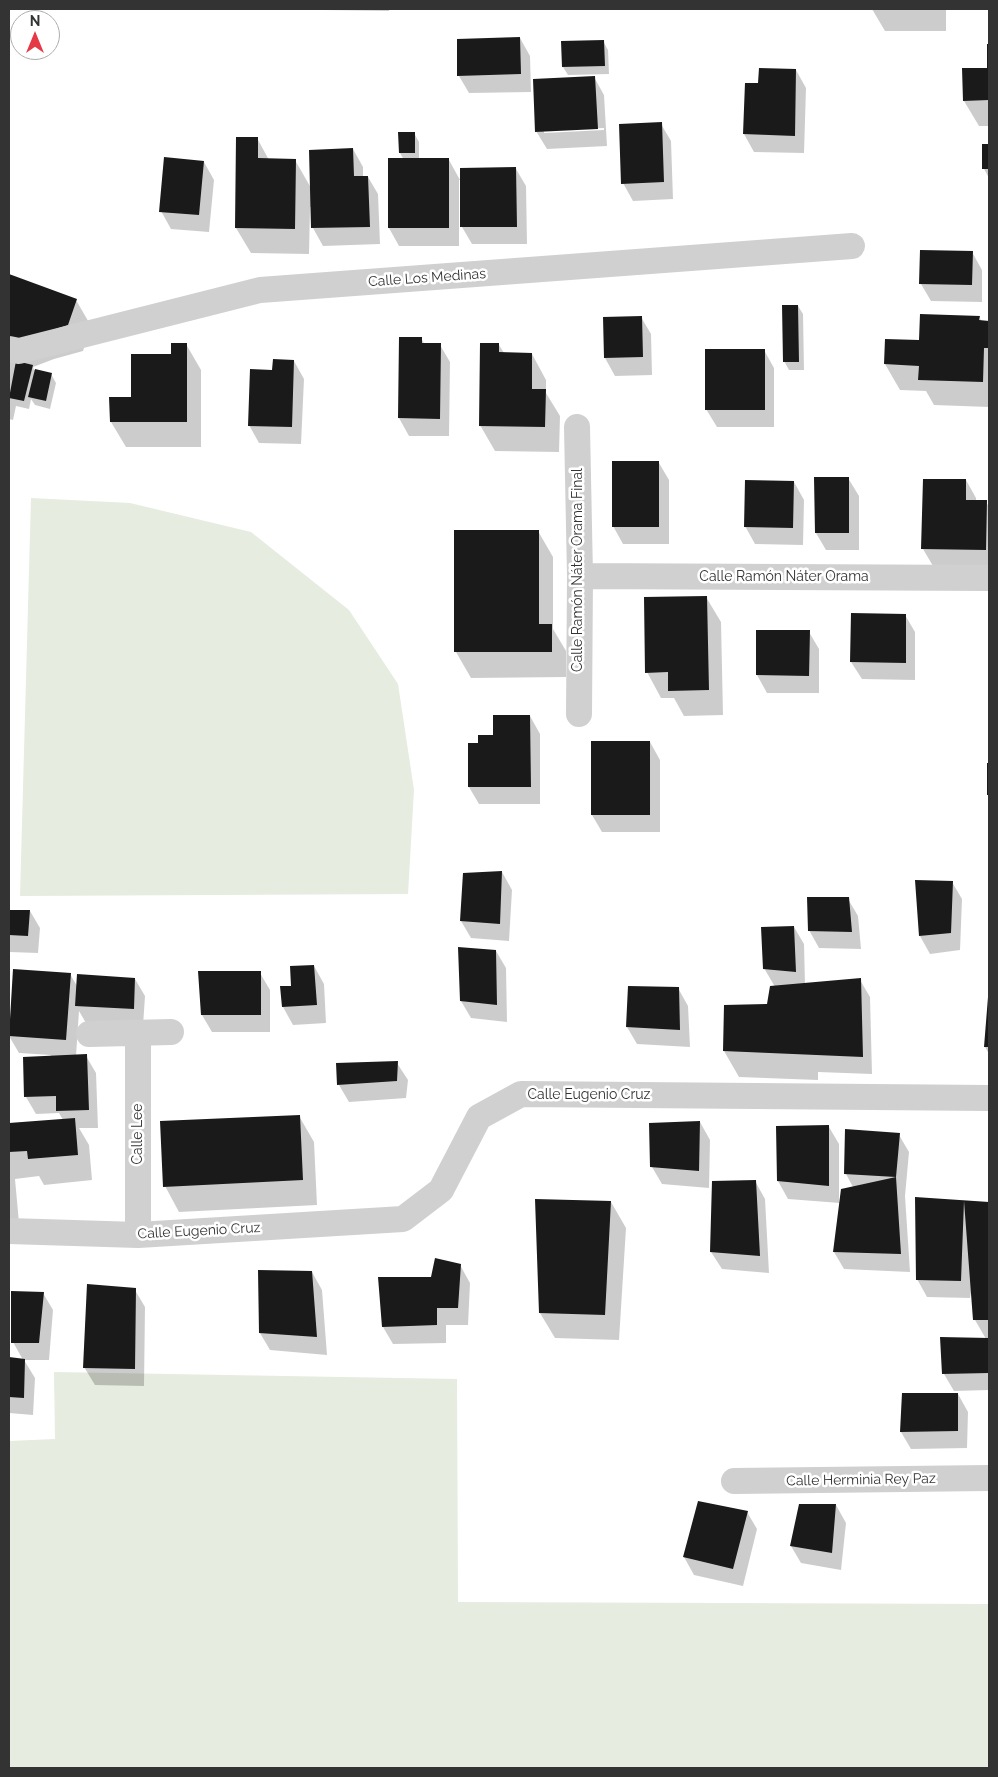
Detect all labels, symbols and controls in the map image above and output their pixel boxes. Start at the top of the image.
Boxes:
north arrow [10,10,60,60]
text: N [30,13,40,29]
street label: Calle Los Medinas [368,266,486,290]
street label: Calle Ramón Náter Orama Final [570,468,586,672]
street label: Calle Ramón Náter Orama [699,569,869,585]
street label: Calle Eugenio Cruz [527,1087,651,1103]
street label: Calle Lee [130,1103,146,1165]
street label: Calle Eugenio Cruz [137,1219,261,1243]
street label: Calle Herminia Rey Paz [786,1470,936,1490]

